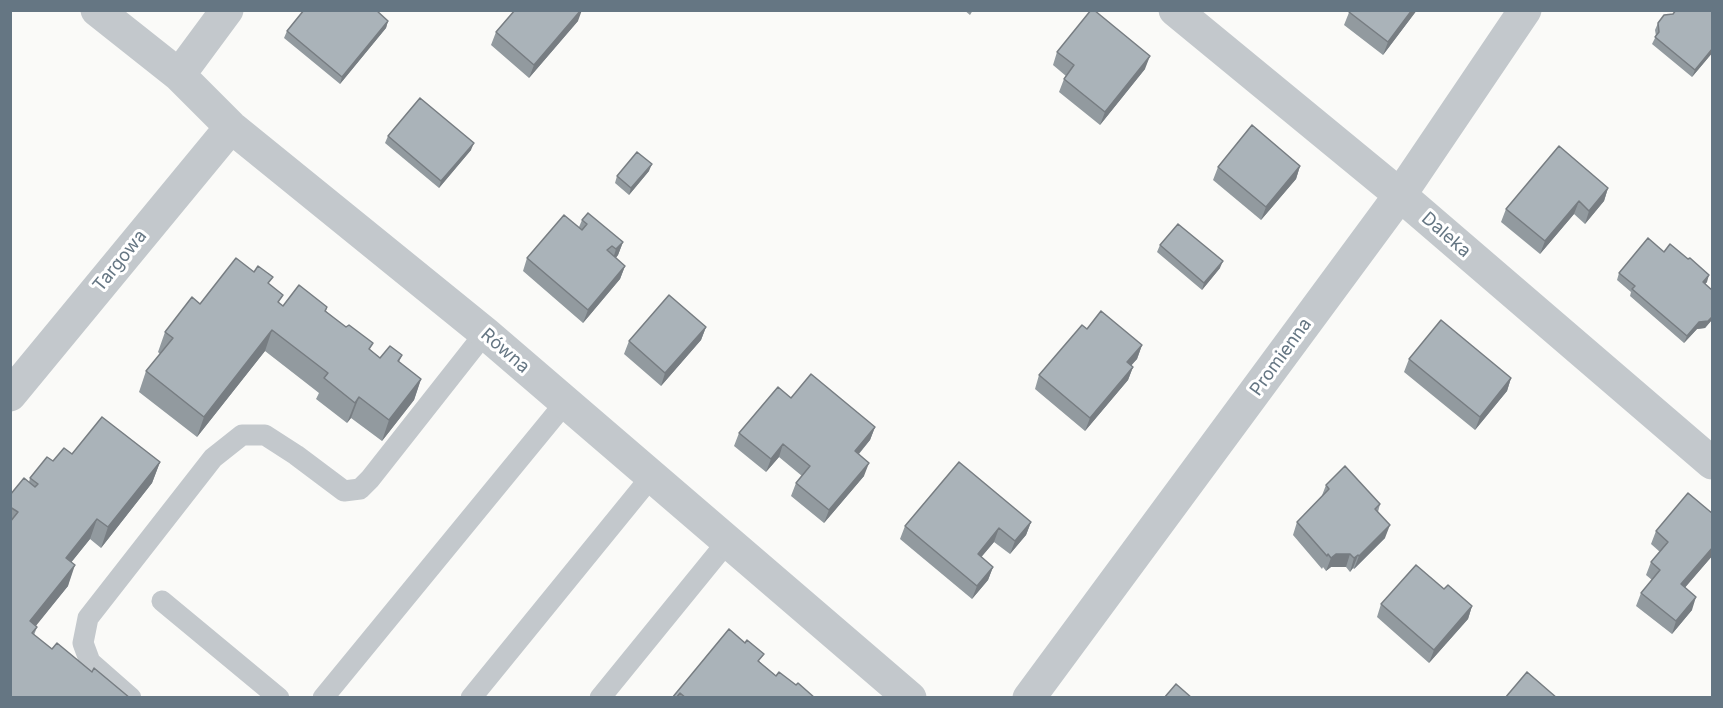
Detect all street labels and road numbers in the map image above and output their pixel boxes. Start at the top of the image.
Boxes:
street label: Daleka [1417,208,1475,262]
street label: Targowa [89,226,151,296]
street label: Promienna [1246,314,1316,400]
street label: Równa [476,324,534,378]

